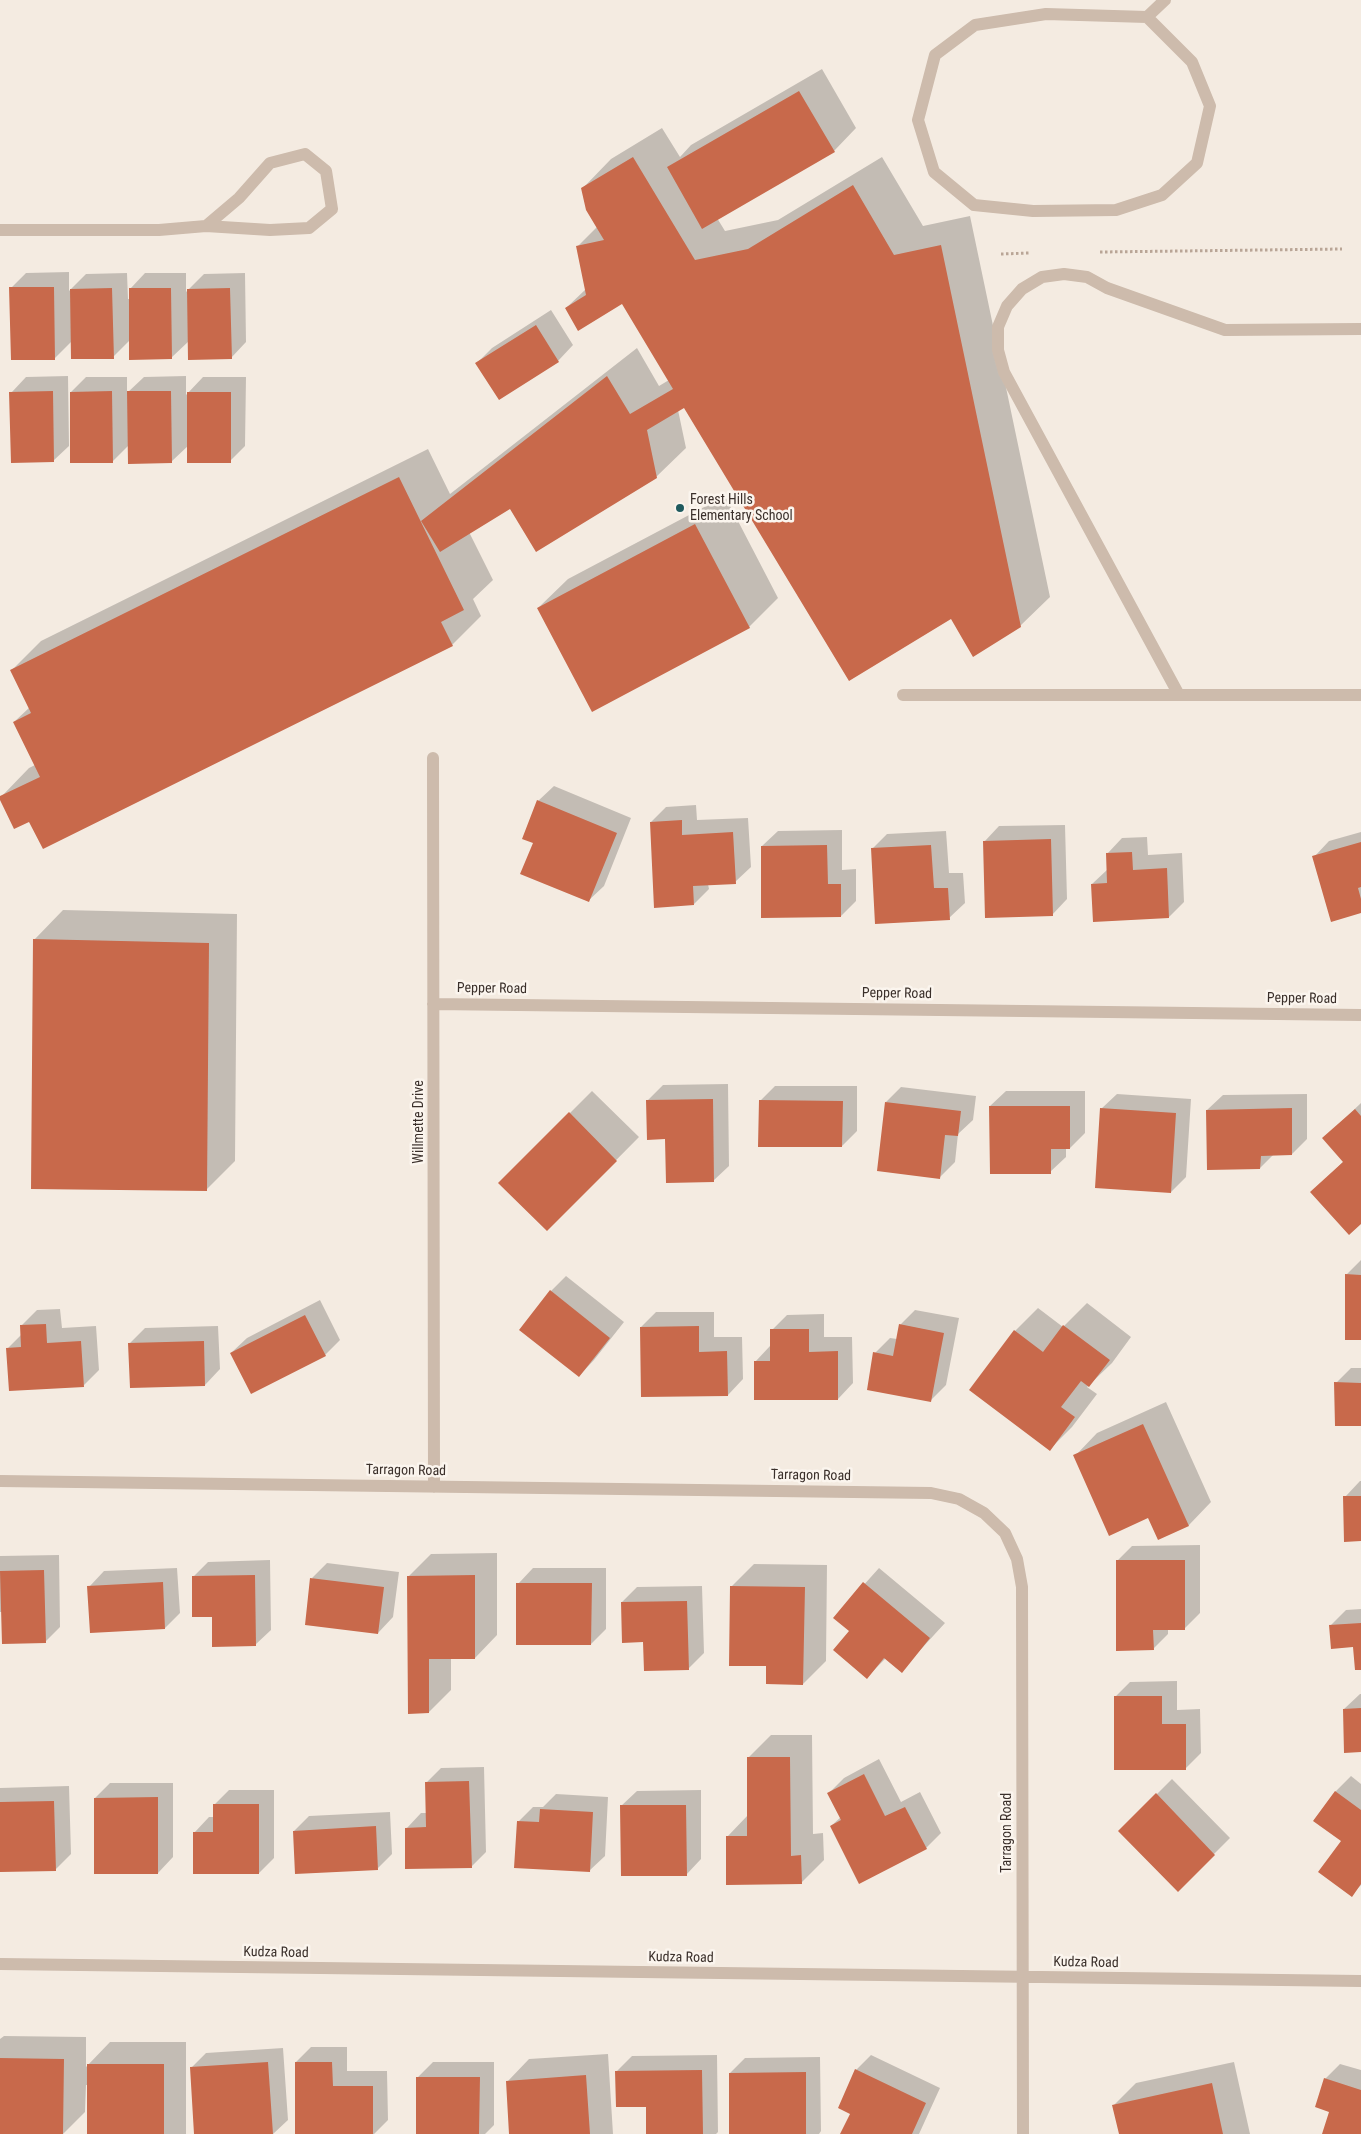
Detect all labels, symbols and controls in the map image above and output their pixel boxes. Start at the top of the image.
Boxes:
place label: Forest Hills Elementary School [690,492,793,524]
marker: Forest Hills Elementary School [674,502,686,514]
street label: Pepper Road [457,980,527,998]
street label: Pepper Road [862,985,932,1003]
street label: Pepper Road [1267,990,1337,1008]
street label: Willmette Drive [411,1080,427,1164]
street label: Tarragon Road [366,1462,446,1480]
street label: Tarragon Road [771,1467,851,1485]
street label: Tarragon Road [999,1793,1015,1873]
street label: Kudza Road [243,1944,309,1962]
street label: Kudza Road [648,1949,714,1967]
street label: Kudza Road [1053,1954,1119,1972]

